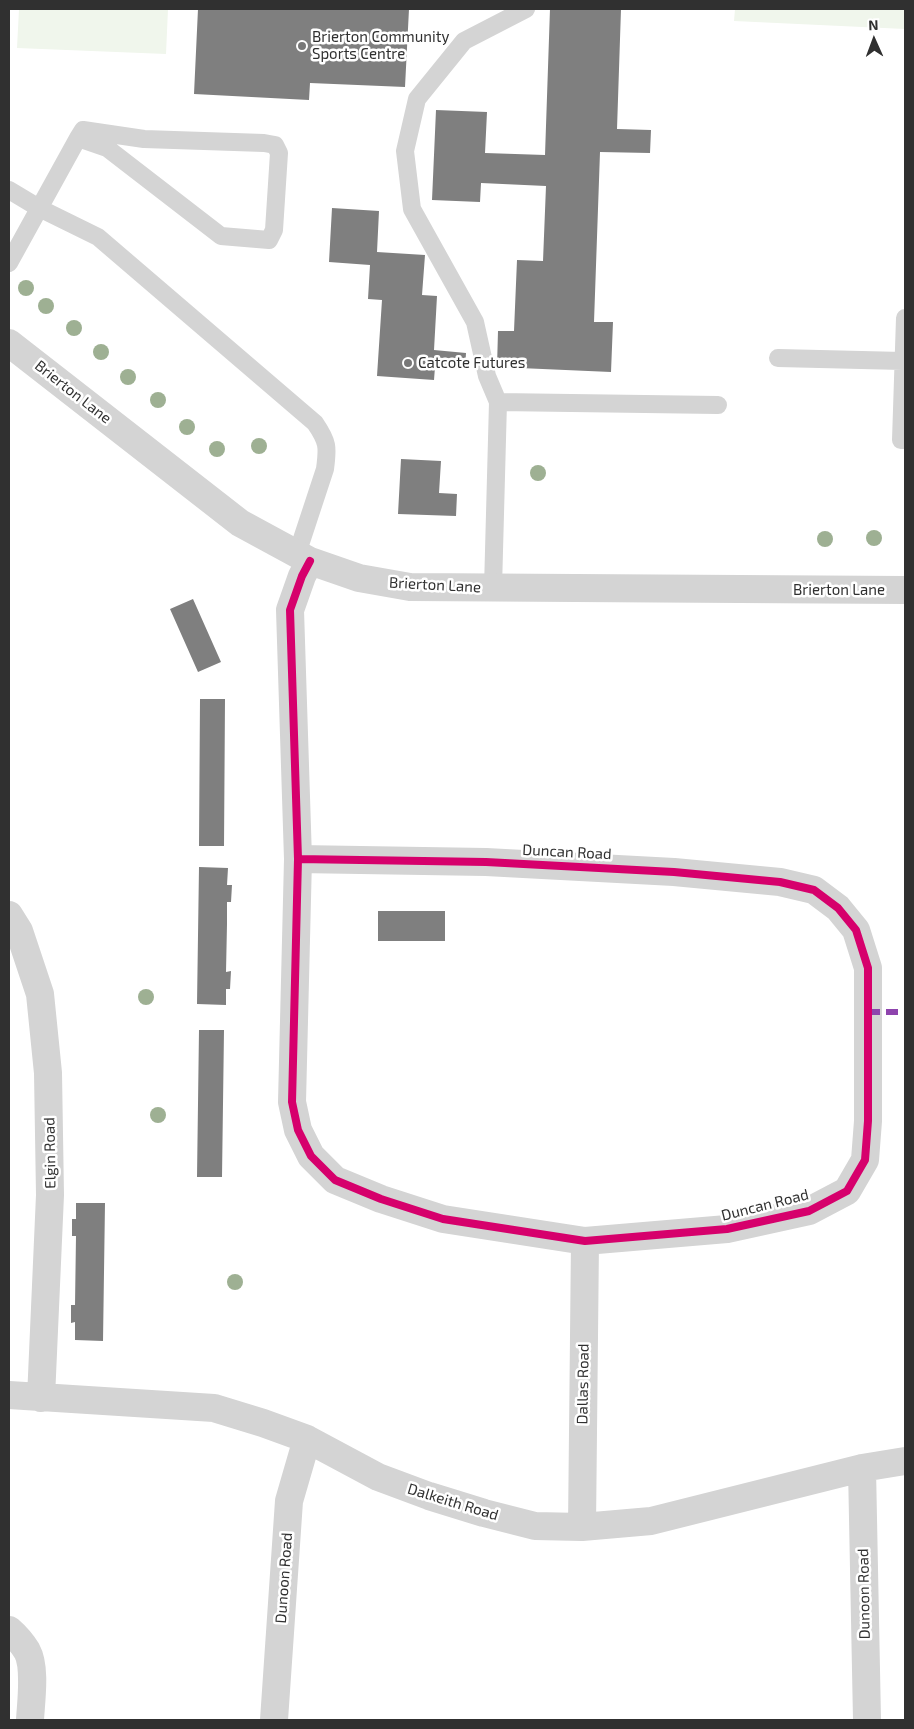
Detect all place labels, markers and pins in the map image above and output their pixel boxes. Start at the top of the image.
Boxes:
place label: Brierton Community Sports Centre [312,28,449,63]
marker: Brierton Community Sports Centre [296,40,308,52]
place label: Catcote Futures [418,354,525,372]
marker: Catcote Futures [402,357,414,369]

